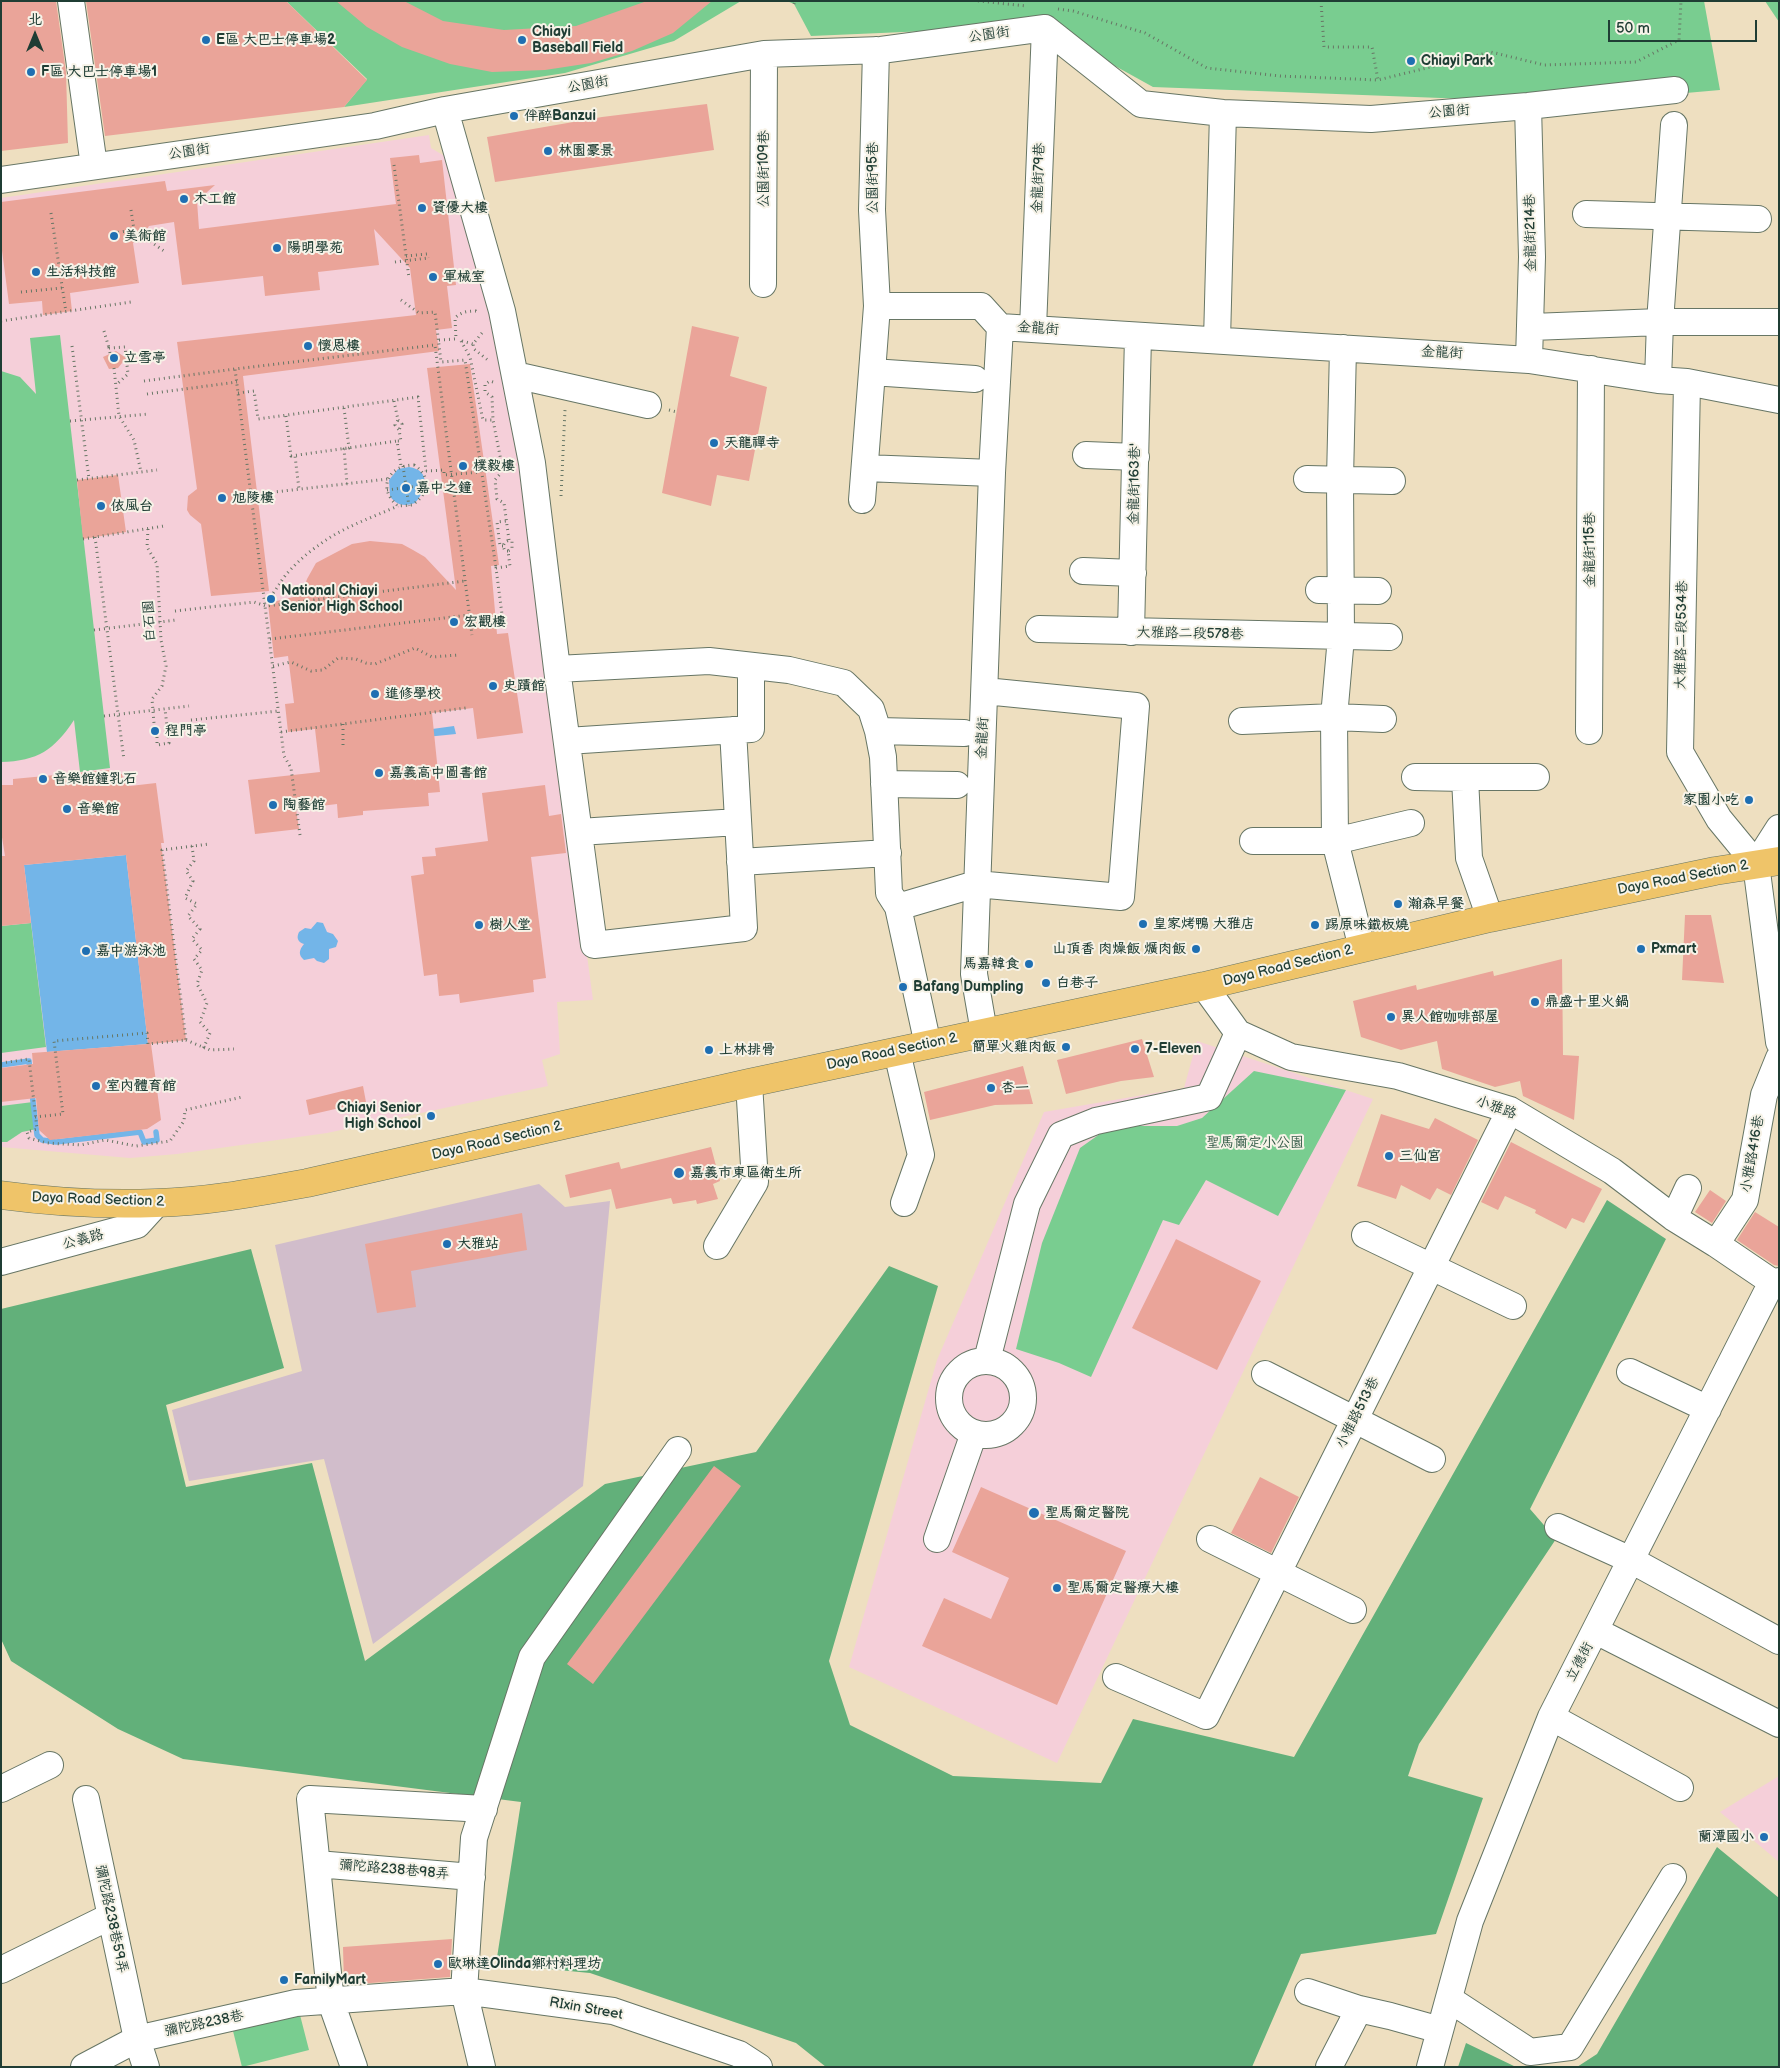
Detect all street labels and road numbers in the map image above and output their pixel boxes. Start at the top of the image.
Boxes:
street label: 公園街 [967,24,1011,46]
street label: 公園街 [566,73,610,97]
street label: 公園街 [1427,102,1471,122]
street label: 公園街109巷 [756,130,772,208]
street label: 公園街 [167,141,211,163]
street label: 公園街95巷 [865,142,881,214]
street label: 金龍街79巷 [1029,142,1049,214]
street label: 金龍街214巷 [1522,194,1540,272]
street label: 金龍街 [1016,319,1060,339]
street label: 金龍街 [1421,344,1463,362]
street label: 金龍街163巷' [1126,443,1144,525]
street label: 金龍街115巷 [1582,513,1598,587]
street label: 大雅路二段534巷 [1673,580,1691,690]
street label: 白石園 [141,600,159,642]
street label: 大雅路二段578巷 [1136,625,1244,643]
street label: 金龍街 [974,717,992,759]
street label: Daya Road Section 2 [1616,857,1750,899]
street label: Daya Road Section 2 [1221,942,1355,990]
street label: Daya Road Section 2 [825,1030,959,1074]
street label: 小雅路 [1473,1093,1519,1123]
street label: 小雅路416巷 [1738,1114,1768,1194]
street label: Daya Road Section 2 [430,1118,564,1164]
street label: Daya Road Section 2 [31,1189,165,1211]
street label: 公義路 [61,1226,105,1254]
street label: 小雅路513巷 [1333,1374,1383,1452]
street label: 立德街 [1563,1640,1597,1684]
street label: 彌陀路238巷98弄 [338,1857,450,1883]
street label: 彌陀路238巷59弄 [91,1863,131,1975]
street label: RIxin Street [548,1994,624,2024]
street label: 彌陀路238巷 [163,2007,245,2041]

